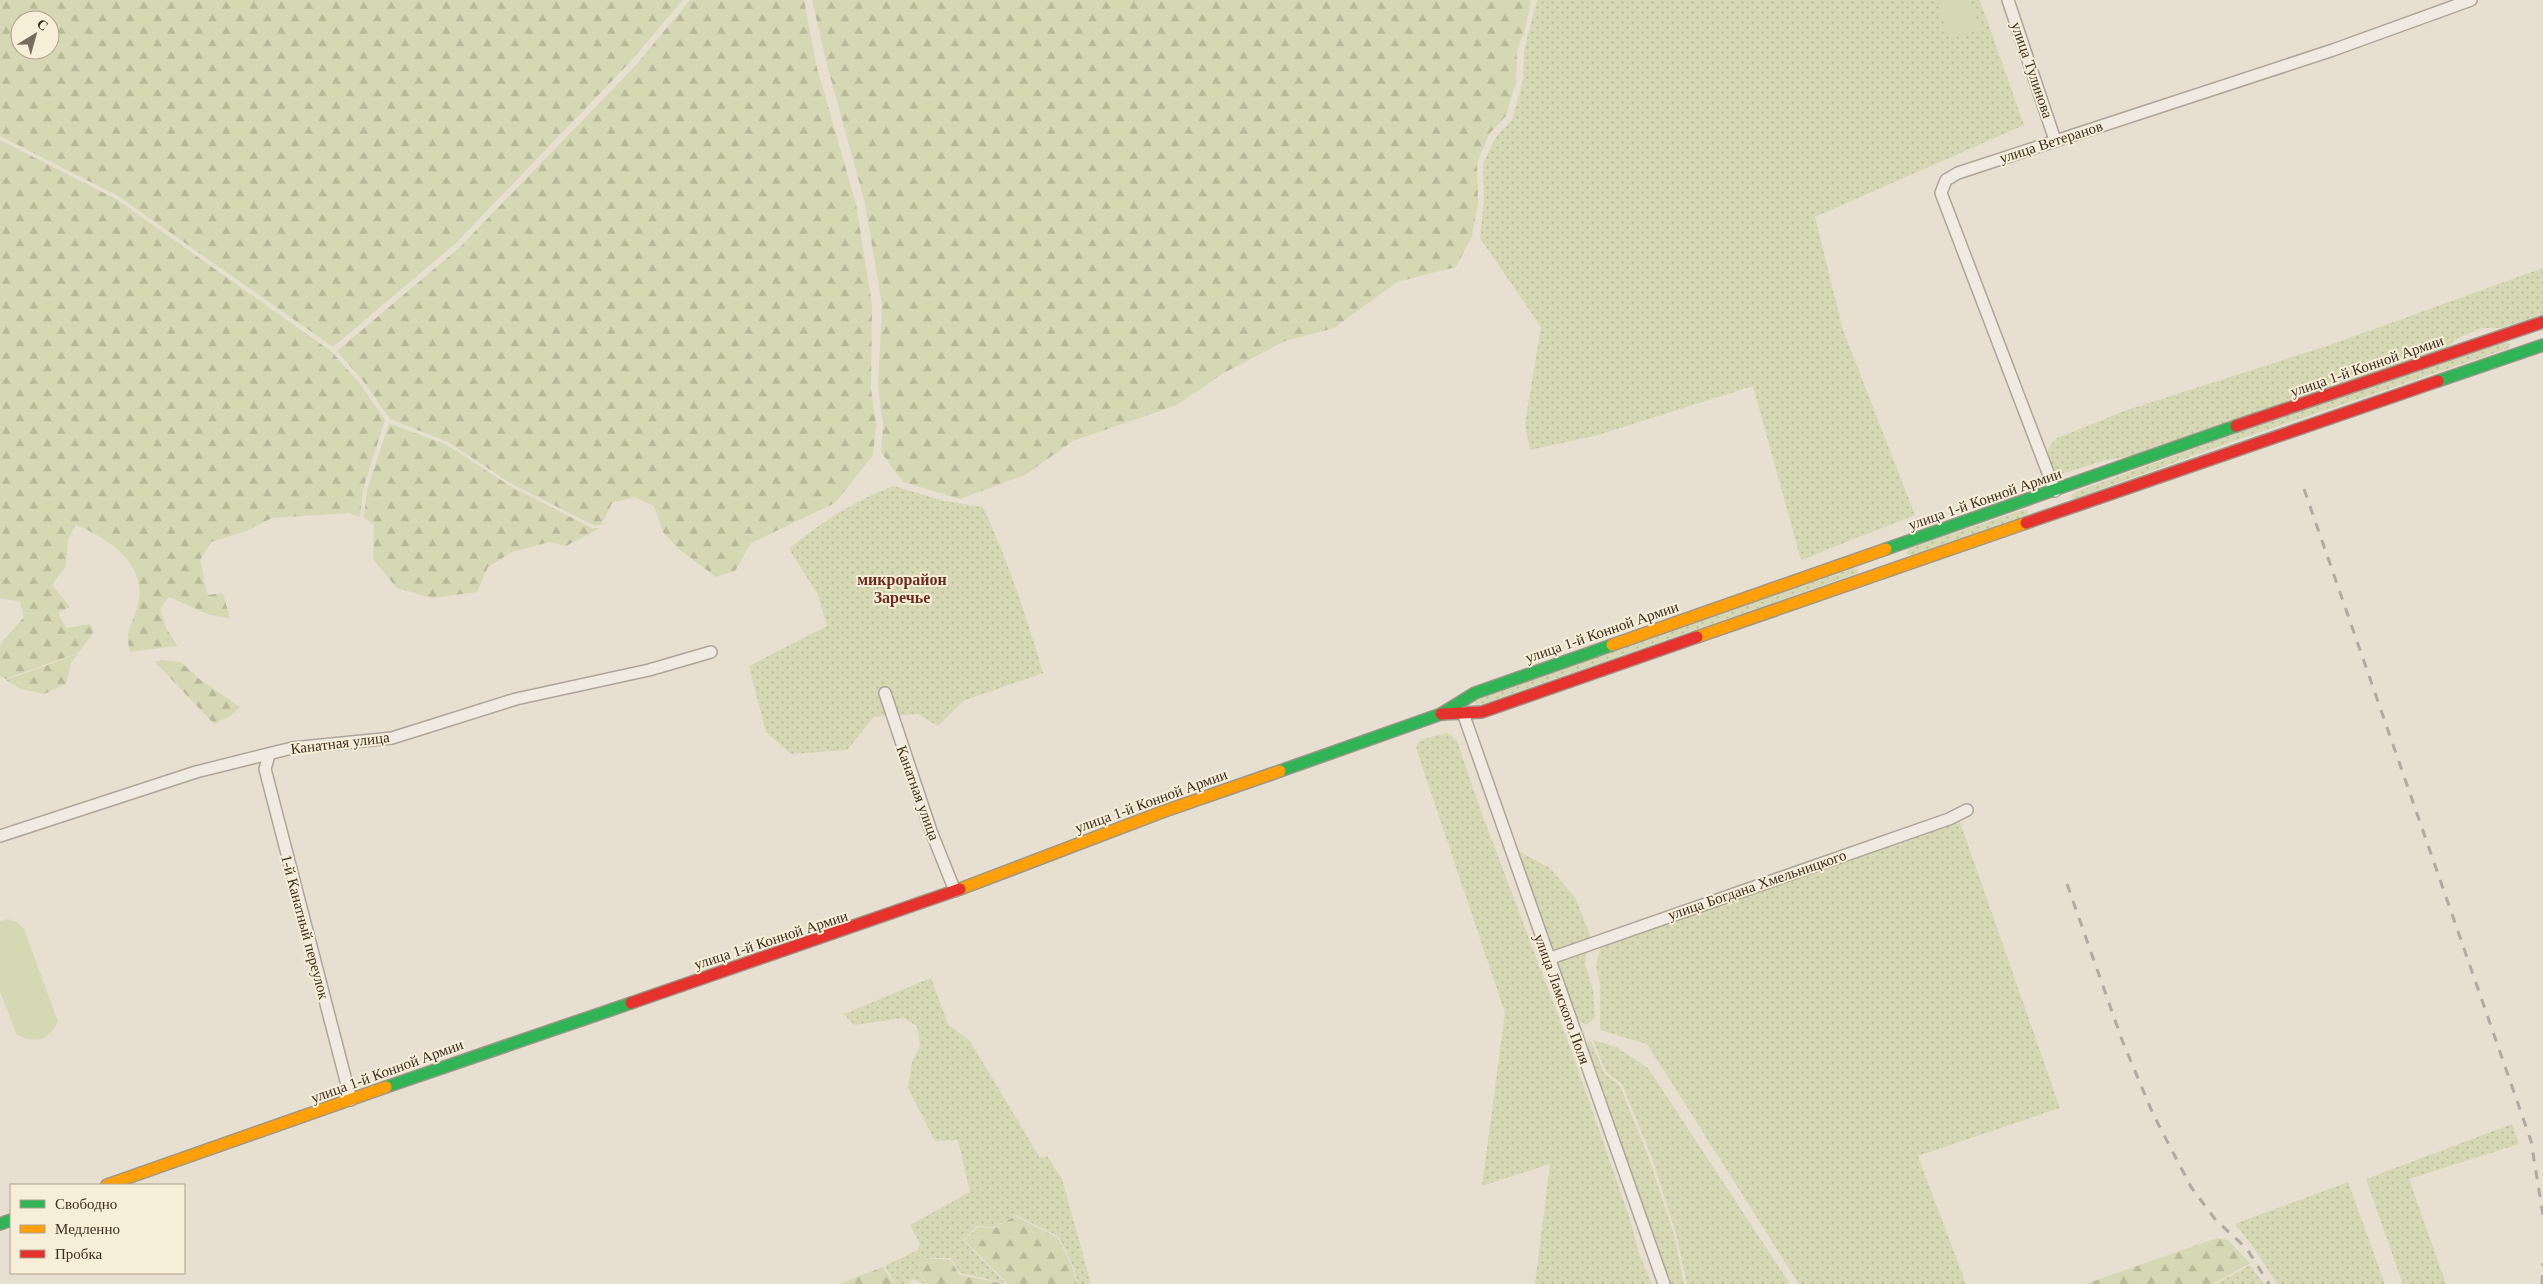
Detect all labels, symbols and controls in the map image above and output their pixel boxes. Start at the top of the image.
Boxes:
north arrow [10,10,60,60]
text: С [34,16,51,34]
street label: улица Тулинова [2008,20,2056,120]
street label: улица Ветеранов [1997,118,2105,166]
street label: улица 1-й Конной Армии [2288,332,2446,400]
street label: улица 1-й Конной Армии [1906,465,2064,533]
district label: микрорайон Заречье [857,571,947,607]
street label: улица 1-й Конной Армии [1523,598,1681,666]
street label: Канатная улица [290,729,391,757]
street label: Канатная улица [893,743,943,843]
street label: улица 1-й Конной Армии [1073,766,1229,836]
street label: улица Богдана Хмельницкого [1666,847,1848,923]
street label: 1-й Канатный переулок [278,853,332,1002]
street label: улица 1-й Конной Армии [692,908,850,972]
street label: улица Ламского Поля [1531,932,1593,1066]
street label: улица 1-й Конной Армии [309,1036,465,1106]
legend [10,1184,185,1274]
text: Свободно [55,1196,117,1212]
text: Медленно [55,1221,120,1237]
text: Пробка [55,1246,103,1262]

